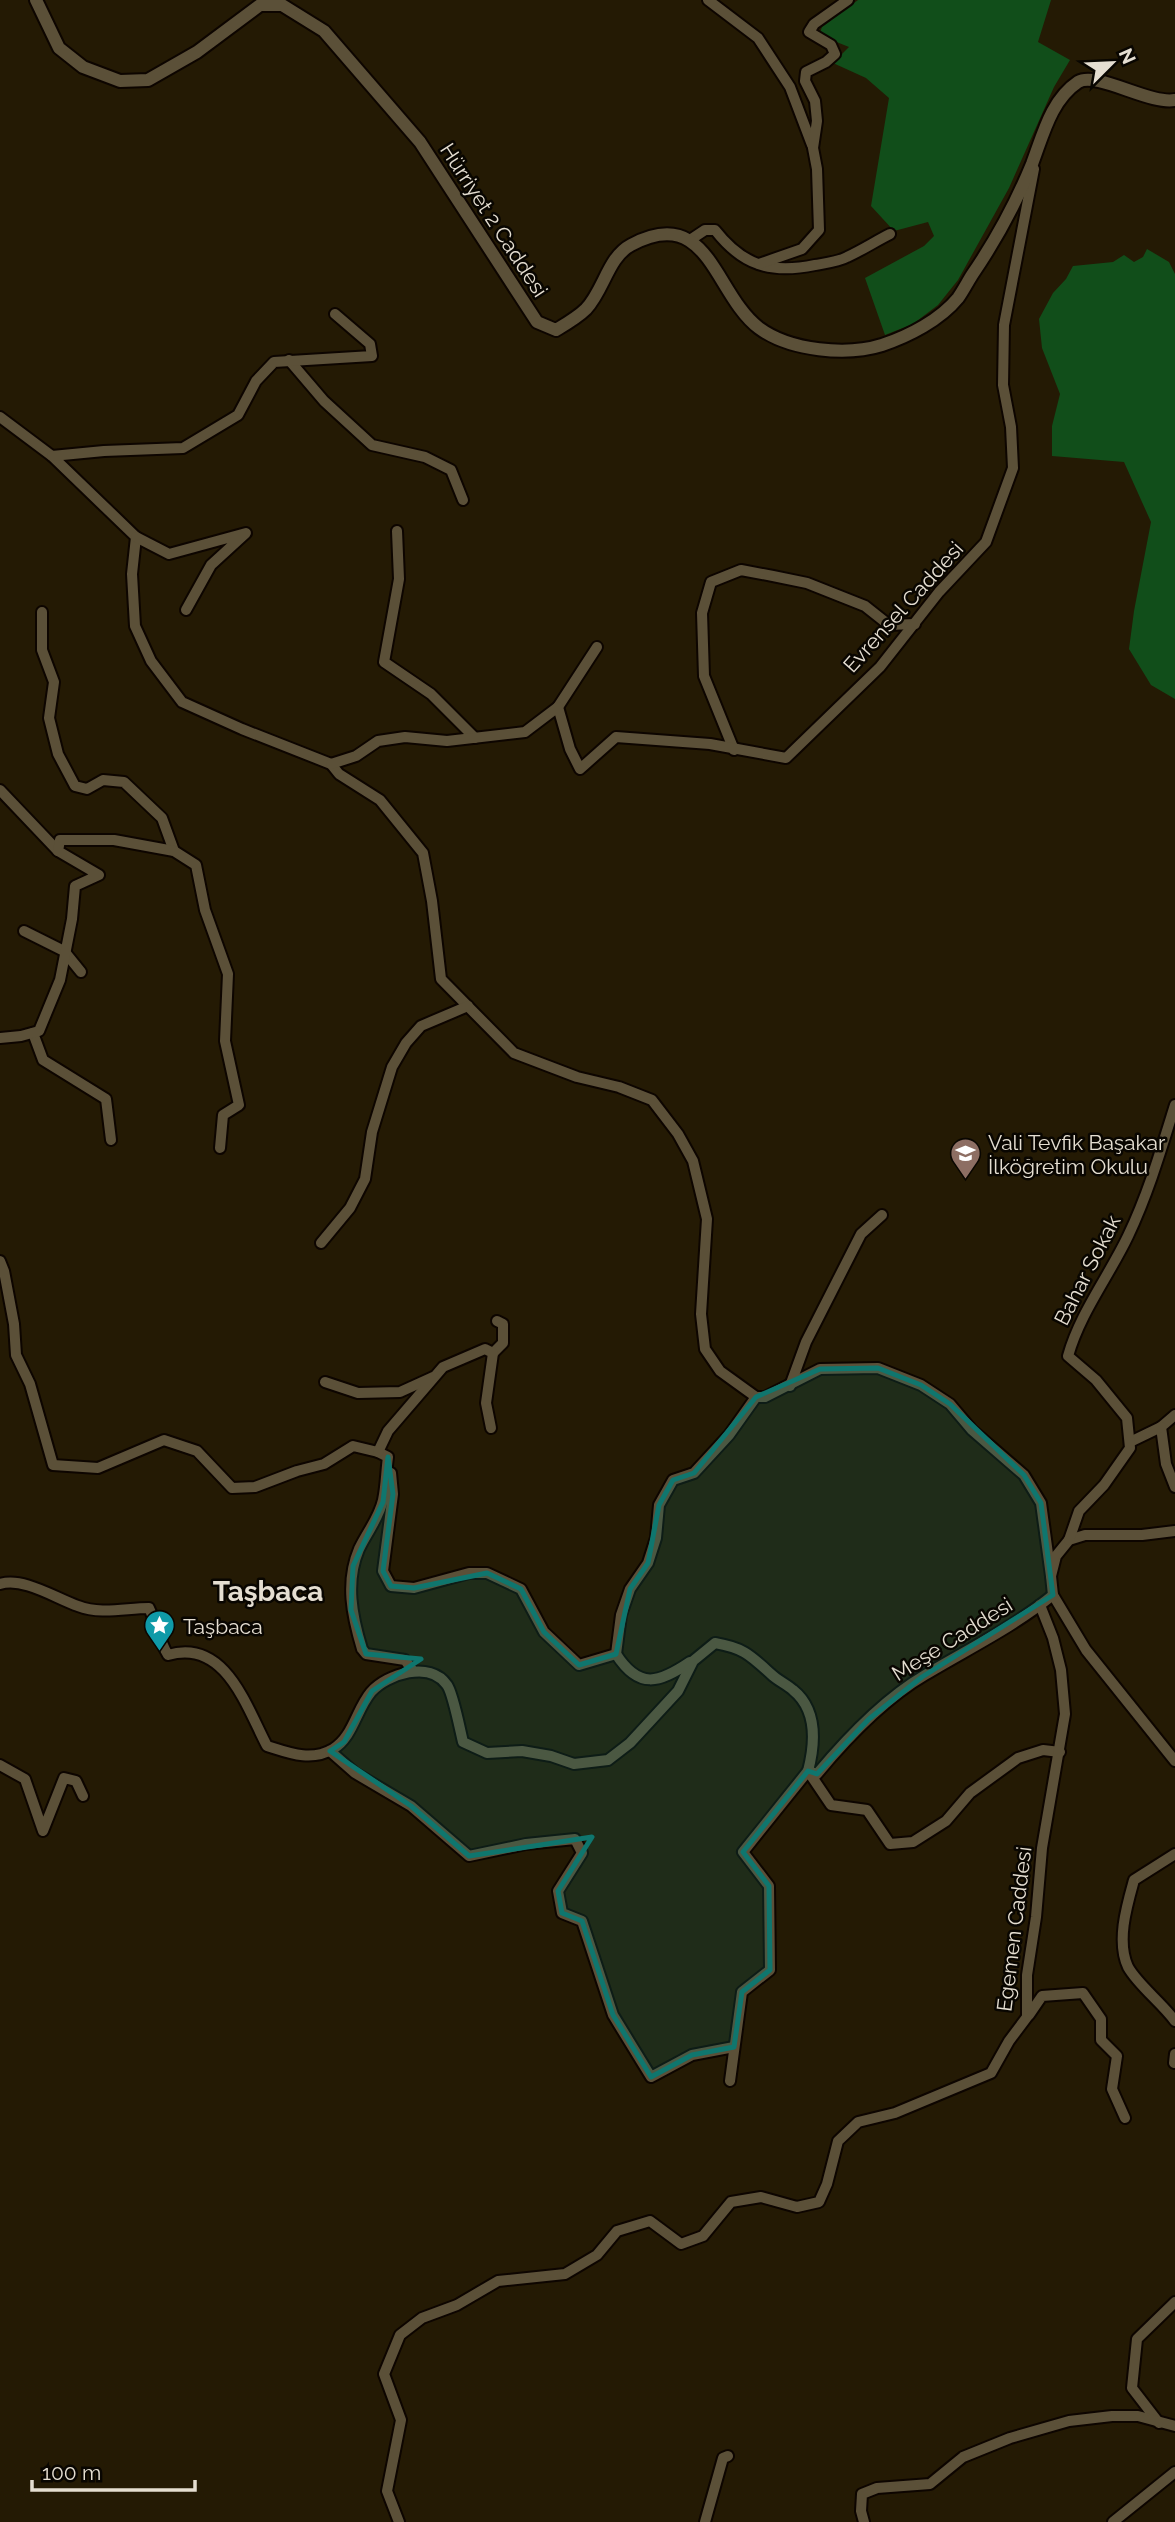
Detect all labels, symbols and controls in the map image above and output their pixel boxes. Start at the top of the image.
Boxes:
north arrow [1077,28,1147,98]
text: N [1115,45,1141,67]
street label: Hürriyet 2 Caddesi [435,138,553,302]
street label: Evrensel Caddesi [838,537,968,677]
place label: Vali Tevfik Başakar İlköğretim Okulu [988,1130,1166,1179]
school or university icon: Vali Tevfik Başakar İlköğretim Okulu [948,1137,982,1181]
street label: Bahar Sokak [1049,1211,1125,1329]
district label: Taşbaca [213,1575,323,1608]
street label: Meşe Caddesi [887,1592,1017,1686]
place icon: Taşbaca [143,1609,177,1653]
place label: Taşbaca [183,1614,263,1639]
street label: Egemen Caddesi [991,1845,1037,2013]
scale bar [32,2448,194,2492]
text: 100 m [42,2460,101,2485]

